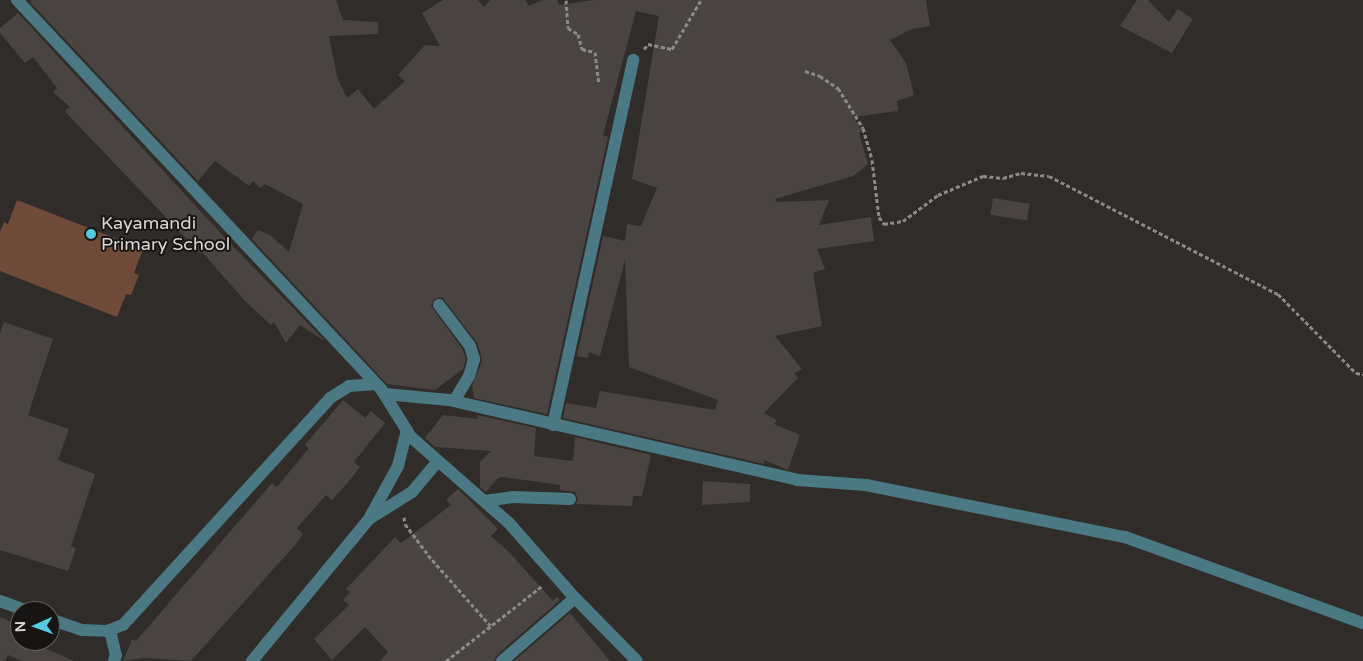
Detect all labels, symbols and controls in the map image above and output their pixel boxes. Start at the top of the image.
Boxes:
place label: Kayamandi Primary School [101,213,230,255]
marker: Kayamandi Primary School [85,228,97,240]
north arrow [10,601,60,651]
text: N [12,621,29,632]

